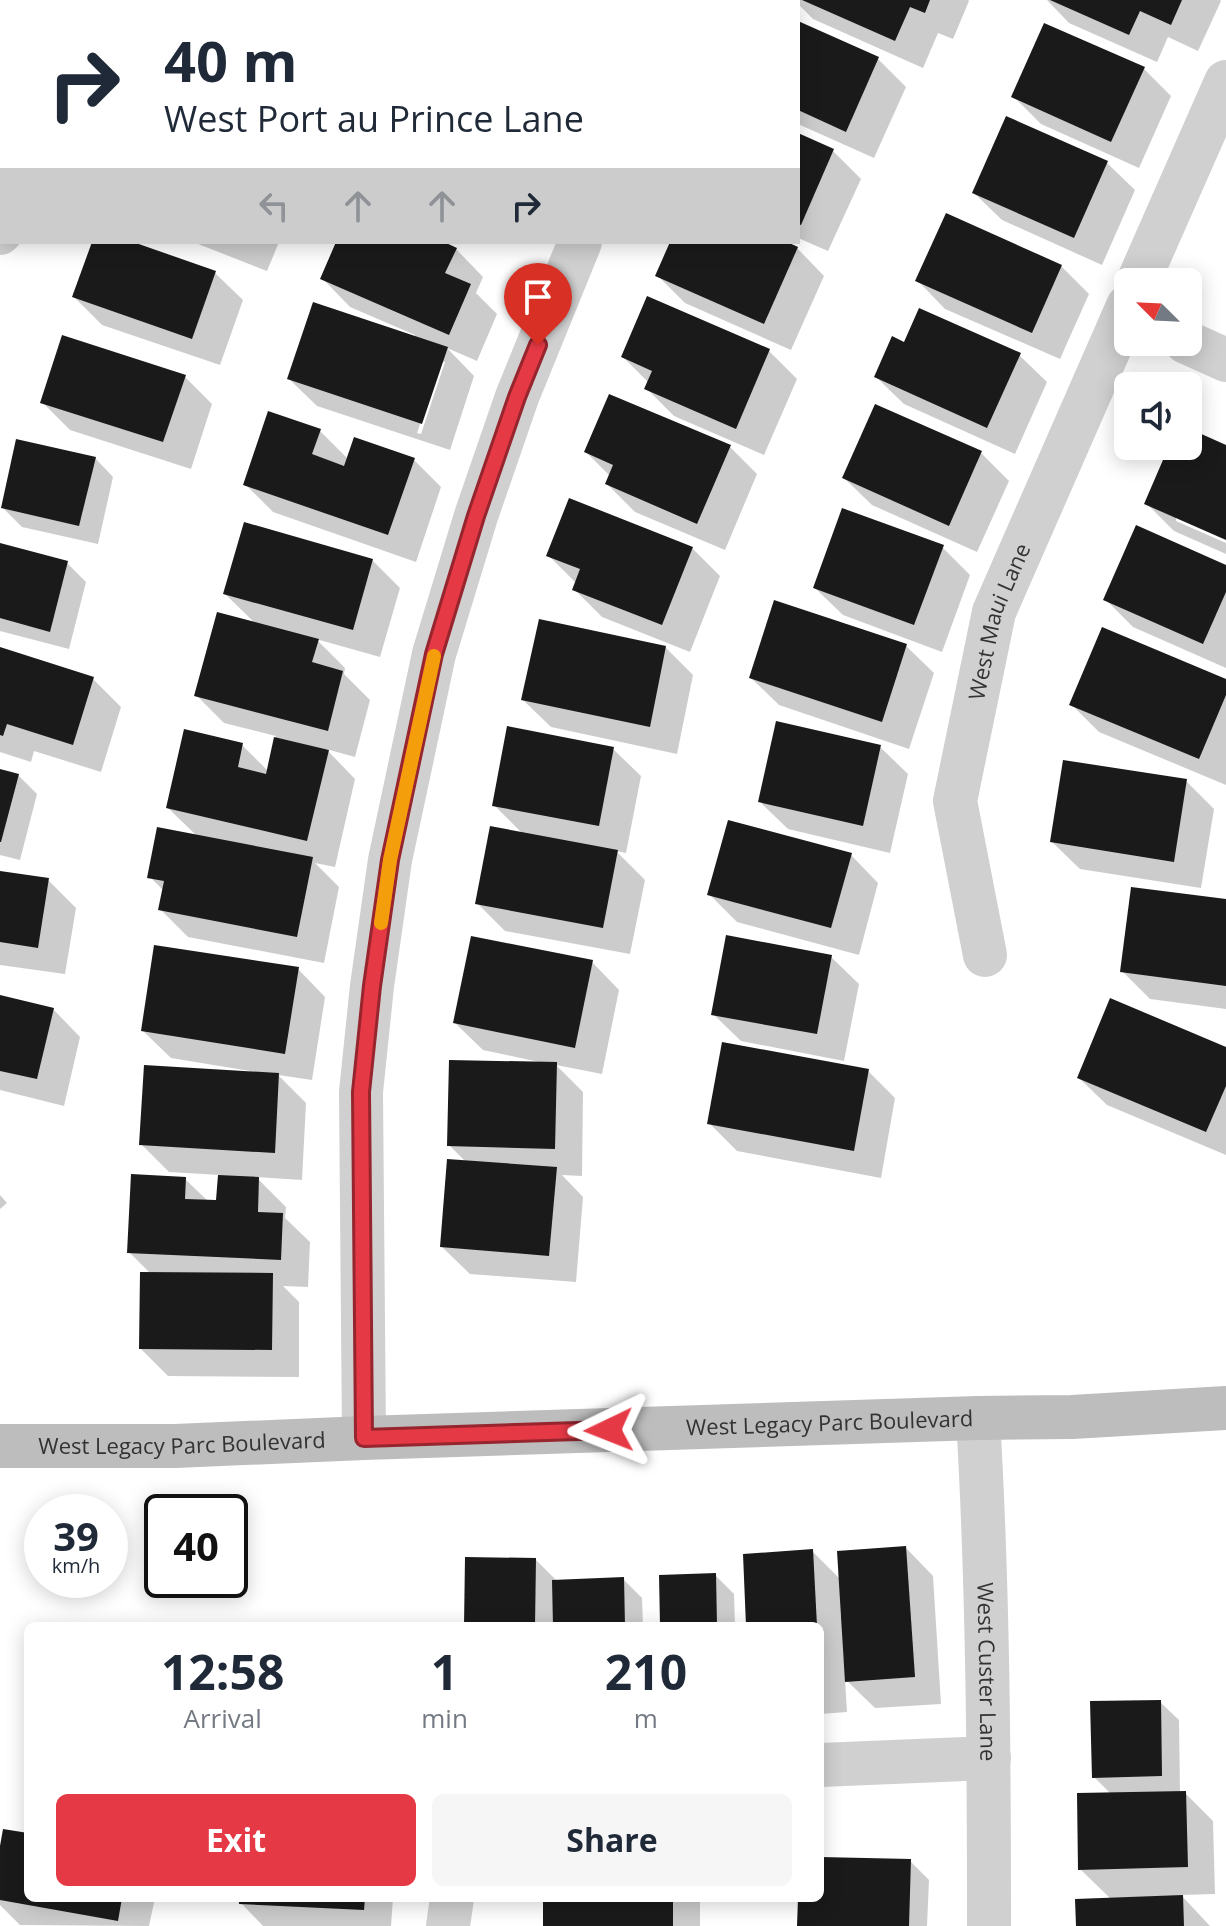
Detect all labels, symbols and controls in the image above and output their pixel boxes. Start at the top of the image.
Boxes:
text: 40 m [164,22,298,98]
icon: right [32,32,136,136]
text: West Port au Prince Lane [164,94,584,143]
icon: left [252,184,296,228]
icon: ahead [336,184,380,228]
icon: ahead [420,184,464,228]
icon: right [504,184,548,228]
pin [504,263,572,345]
north arrow [1114,268,1202,356]
map controls [1114,268,1202,460]
icon: arrive [516,275,560,319]
button: sound [1114,372,1202,460]
street label: West Maui Lane [960,538,1036,702]
position arrow [567,1388,651,1472]
street label: West Legacy Parc Boulevard [685,1402,974,1442]
street label: West Legacy Parc Boulevard [38,1424,326,1460]
speed limit sign: 40 [144,1494,248,1598]
text: 39 [53,1508,99,1563]
text: km/h [52,1552,100,1579]
street label: West Custer Lane [971,1582,1004,1761]
text: 12:58 [161,1639,284,1704]
text: 1 [431,1639,458,1704]
text: 210 [605,1639,687,1704]
text: Arrival [183,1700,262,1736]
text: min [421,1700,468,1736]
text: m [634,1700,658,1736]
button: Exit [56,1794,416,1886]
button: Share [432,1794,792,1886]

